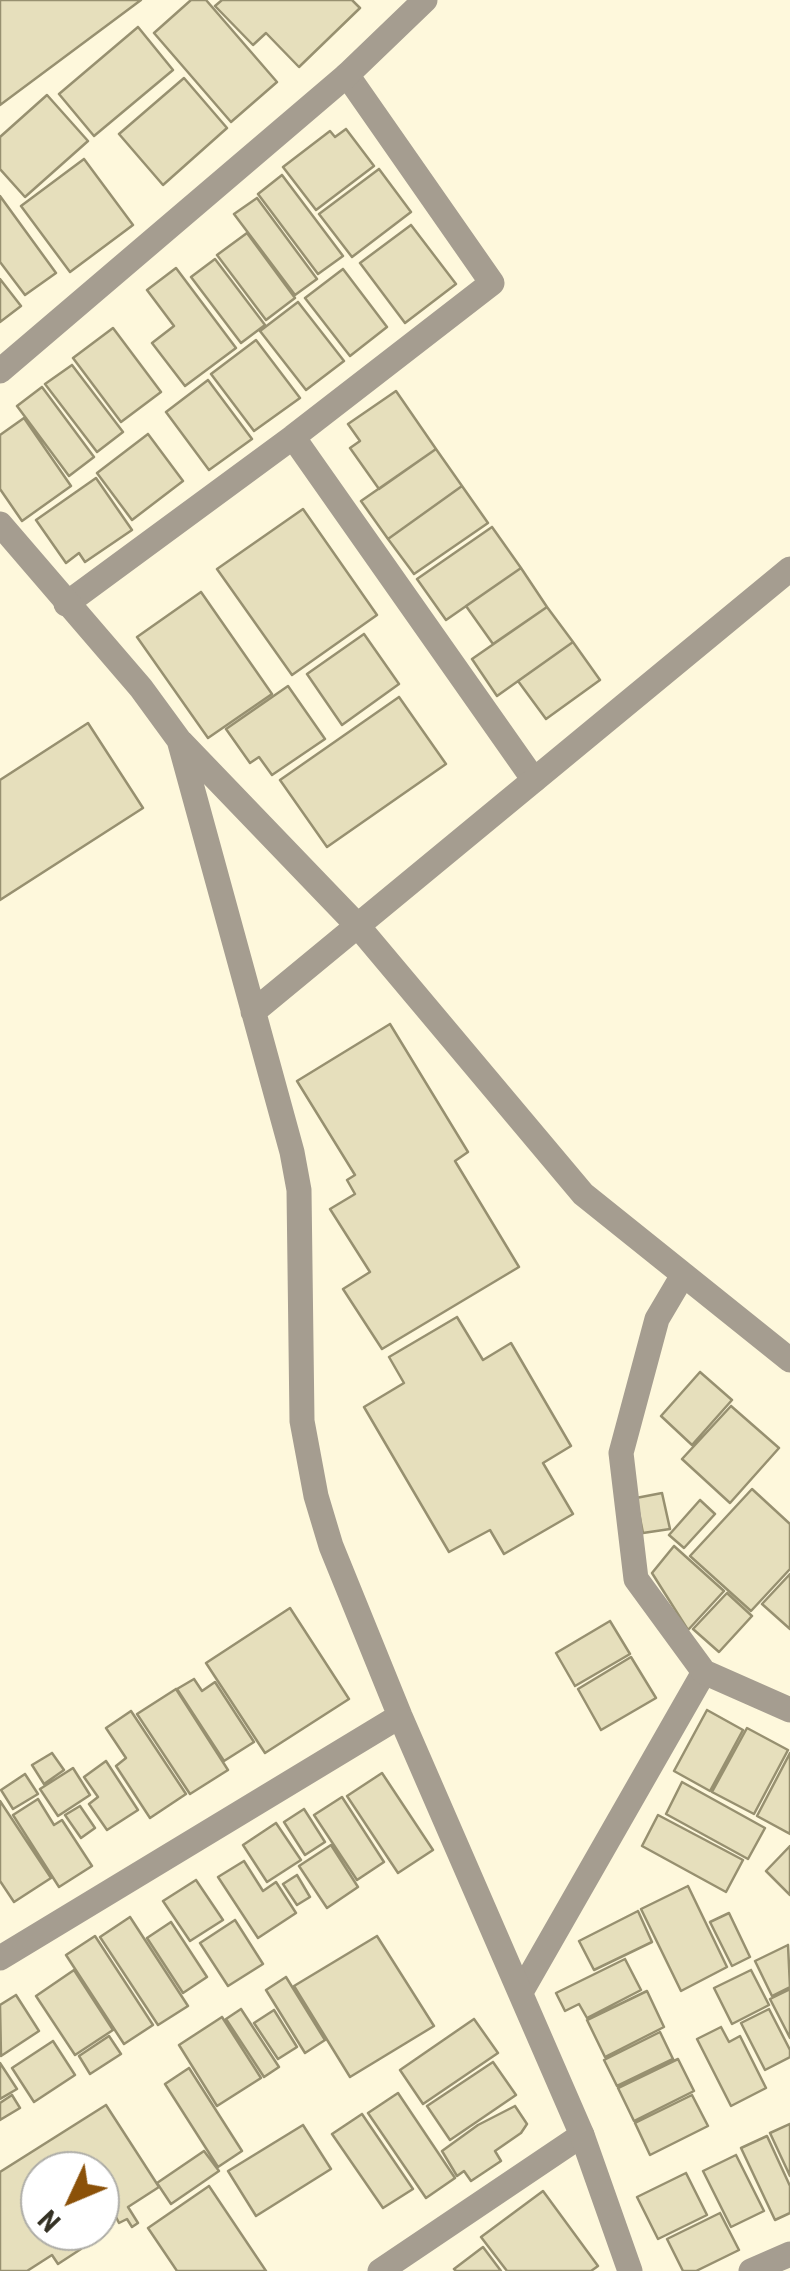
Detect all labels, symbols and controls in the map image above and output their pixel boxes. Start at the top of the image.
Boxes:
north arrow [20,2151,120,2251]
text: N [32,2203,67,2238]

